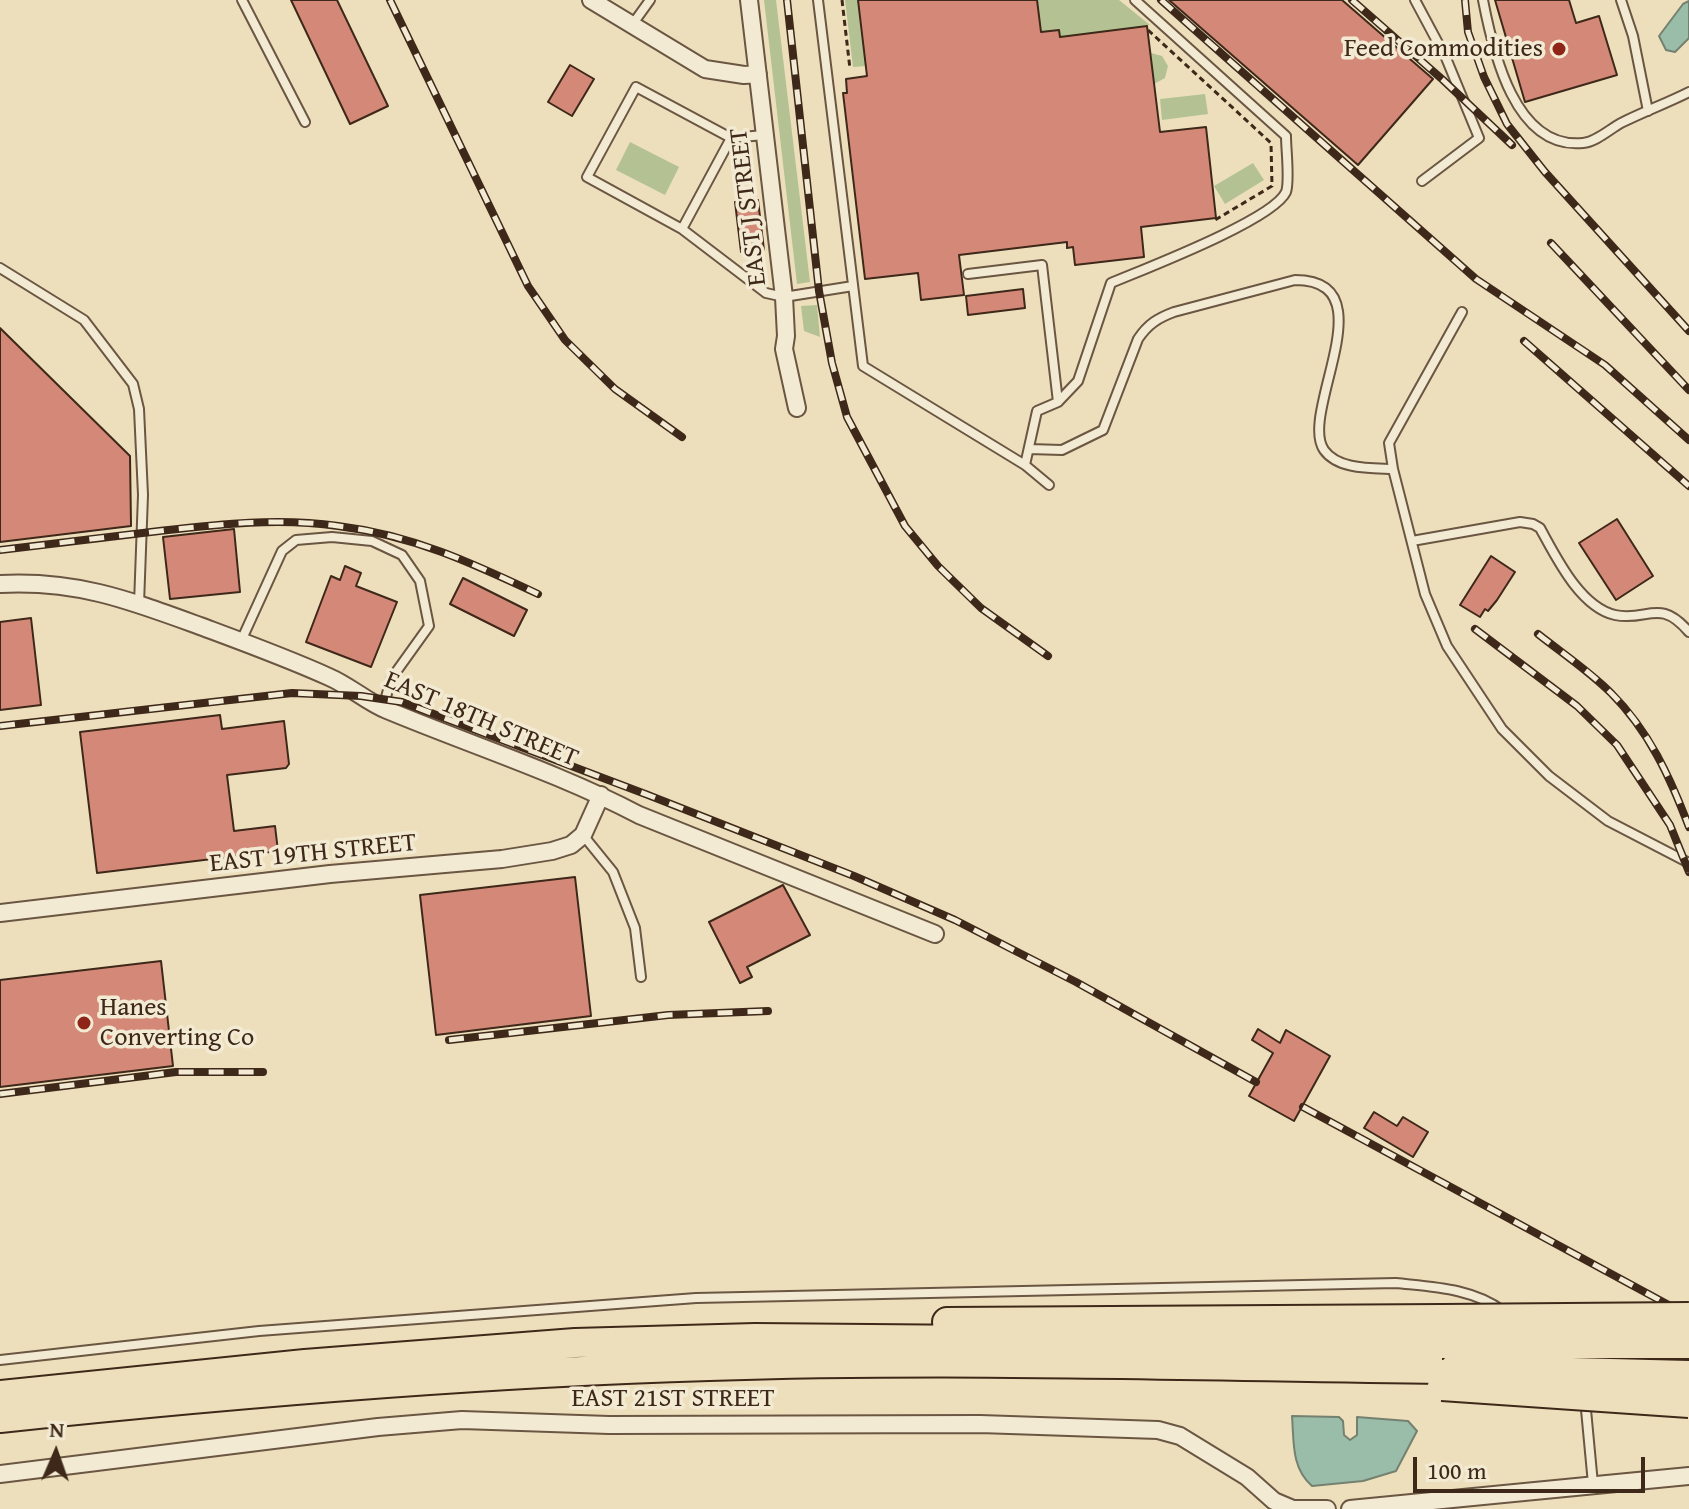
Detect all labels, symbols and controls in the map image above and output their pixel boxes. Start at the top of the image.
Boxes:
place label: Feed Commodities [1344,33,1543,65]
marker: Feed Commodities [1550,40,1568,58]
street label: EAST J STREET [724,126,774,288]
street label: EAST 18TH STREET [379,665,583,775]
street label: EAST 19TH STREET [208,828,418,880]
place label: Hanes Converting Co [100,992,254,1054]
marker: Hanes Converting Co [75,1014,93,1032]
street label: EAST 21ST STREET [571,1383,775,1415]
north arrow [16,1413,96,1493]
text: N [49,1413,65,1445]
scale bar [1417,1441,1649,1491]
text: 100 m [1427,1453,1487,1488]

